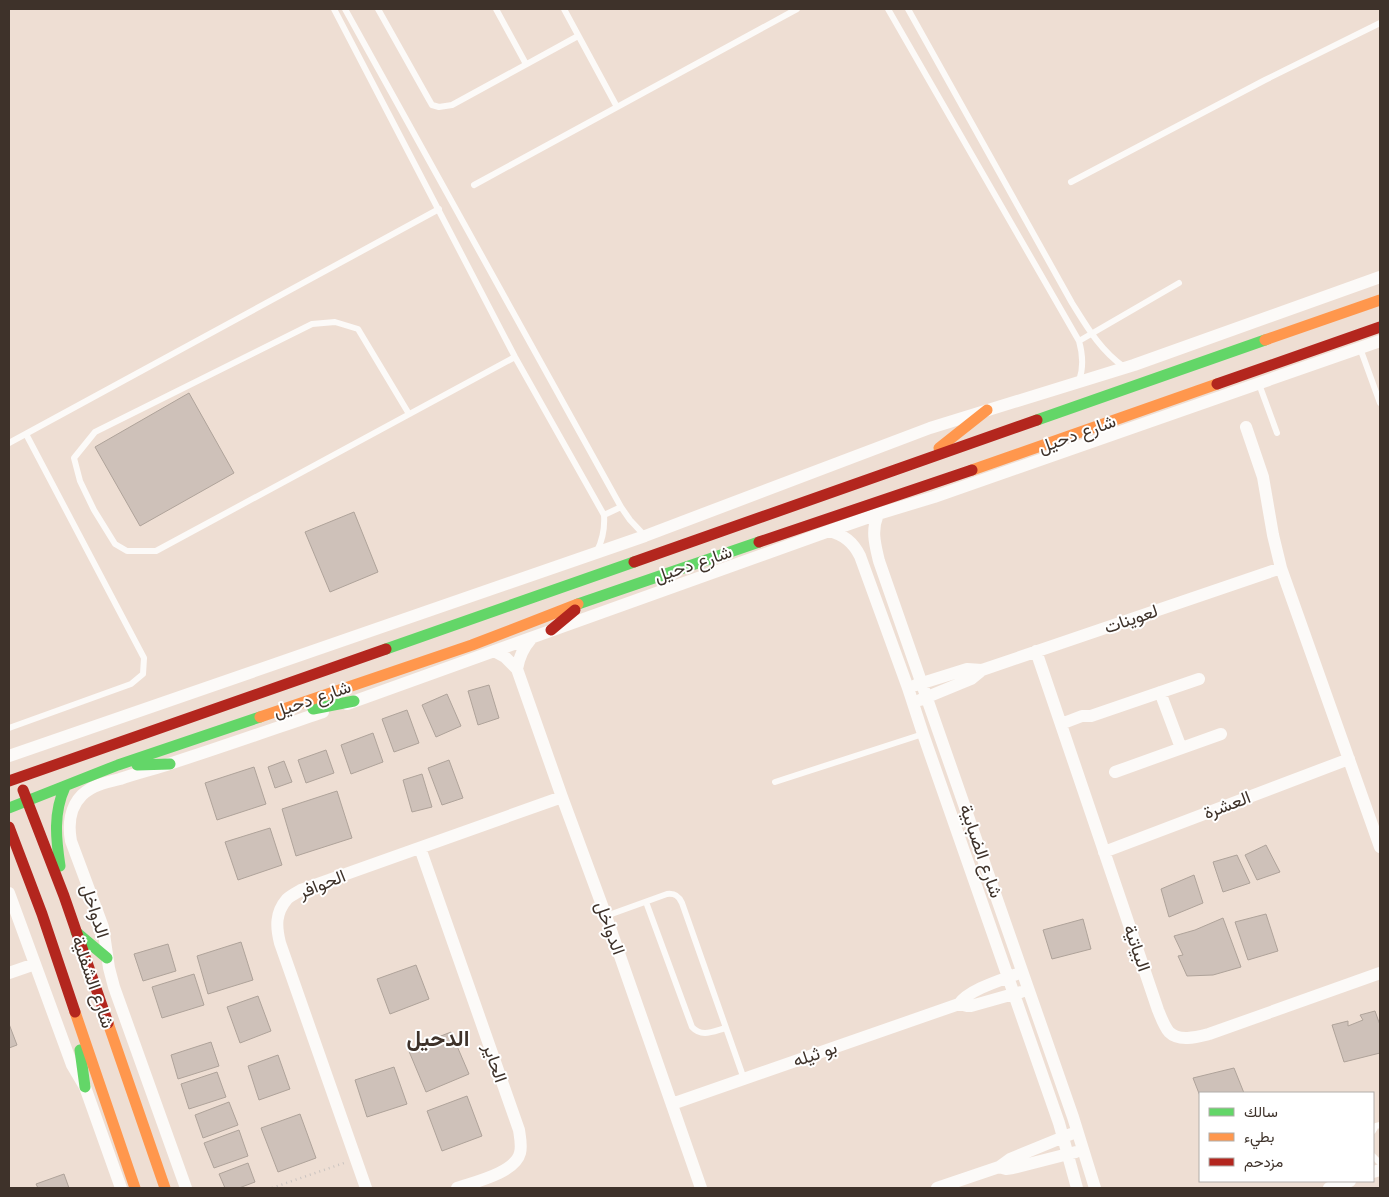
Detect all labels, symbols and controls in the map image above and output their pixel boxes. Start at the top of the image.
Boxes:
street label: شارع دحيل [1035,409,1119,459]
street label: شارع دحيل [651,539,735,589]
street label: لعوينات [1101,599,1161,638]
street label: شارع دحيل [270,674,354,724]
street label: العشرة [1200,785,1254,824]
street label: شارع الضبابية [954,801,1008,901]
street label: الحوافر [294,864,349,904]
street label: الدواخل [76,881,115,941]
street label: الدواخل [590,898,631,958]
street label: البياتية [1119,921,1156,974]
street label: شارع الشفلية [66,933,120,1031]
district label: الدحيل [407,1024,469,1052]
street label: بو ثيله [790,1035,840,1072]
street label: الحاير [478,1039,513,1085]
legend [1199,1092,1374,1182]
text: سالك [1244,1102,1278,1121]
text: بطيء [1244,1127,1274,1150]
text: مزدحم [1244,1152,1283,1172]

